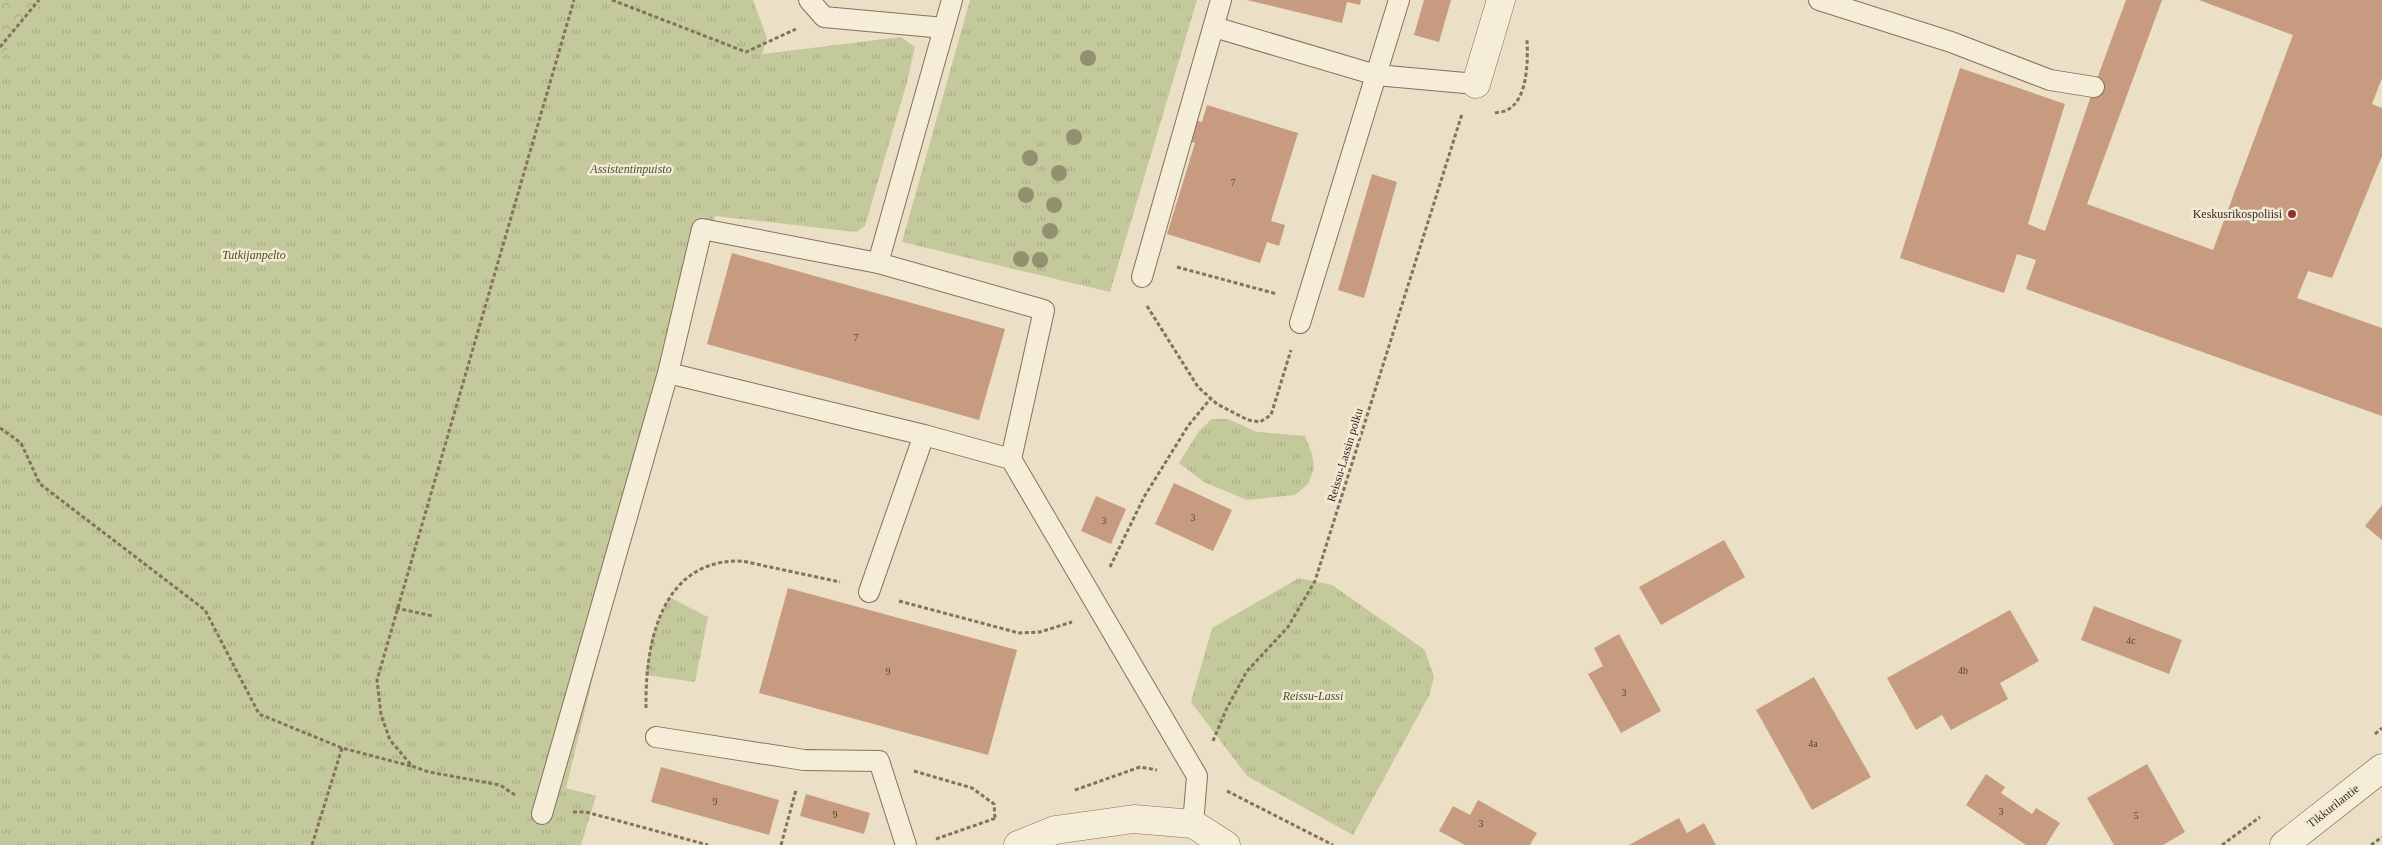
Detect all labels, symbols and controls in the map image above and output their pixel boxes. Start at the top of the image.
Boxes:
park label: Assistentinpuisto [589,162,672,176]
house number: 7 [1231,177,1236,188]
place label: Keskusrikospoliisi [2193,207,2283,221]
marker: Keskusrikospoliisi [2286,208,2298,220]
park label: Tutkijanpelto [222,248,286,262]
house number: 7 [854,332,859,343]
street label: Reissu-Lassin polku [1324,406,1366,504]
house number: 3 [1191,512,1196,523]
house number: 3 [1102,515,1107,526]
house number: 4c [2126,635,2136,646]
house number: 4b [1958,665,1968,676]
house number: 9 [886,666,891,677]
house number: 3 [1622,687,1627,698]
park label: Reissu-Lassi [1282,689,1343,703]
house number: 4a [1808,738,1818,749]
street label: Tikkurilantie [2304,781,2362,831]
house number: 9 [713,796,718,807]
house number: 3 [1999,806,2004,817]
house number: 9 [833,809,838,820]
house number: 5 [2134,810,2139,821]
house number: 3 [1479,818,1484,829]

